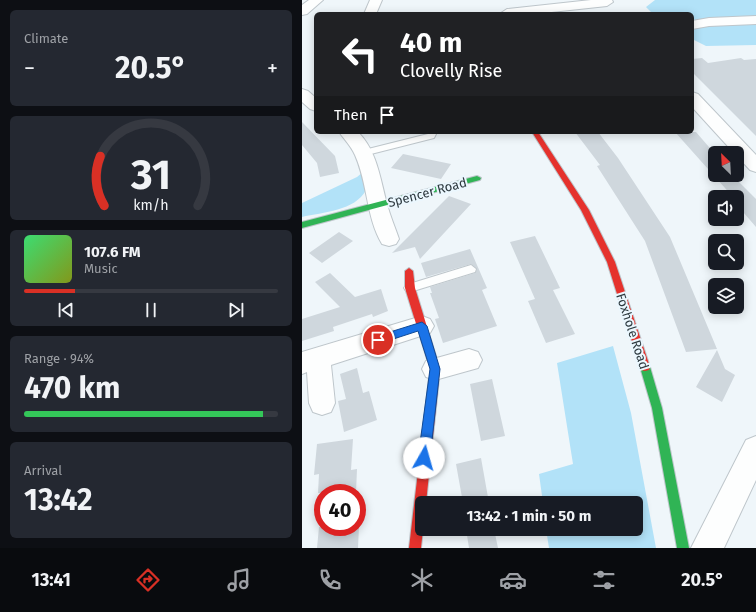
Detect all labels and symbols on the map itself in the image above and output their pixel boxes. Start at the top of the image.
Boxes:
north arrow [708,146,744,182]
street label: Spencer Road [386,175,468,210]
street label: Foxhole Road [613,291,652,371]
pin [361,323,395,357]
position arrow [403,437,445,479]
speed limit sign: 40 [314,484,366,536]

